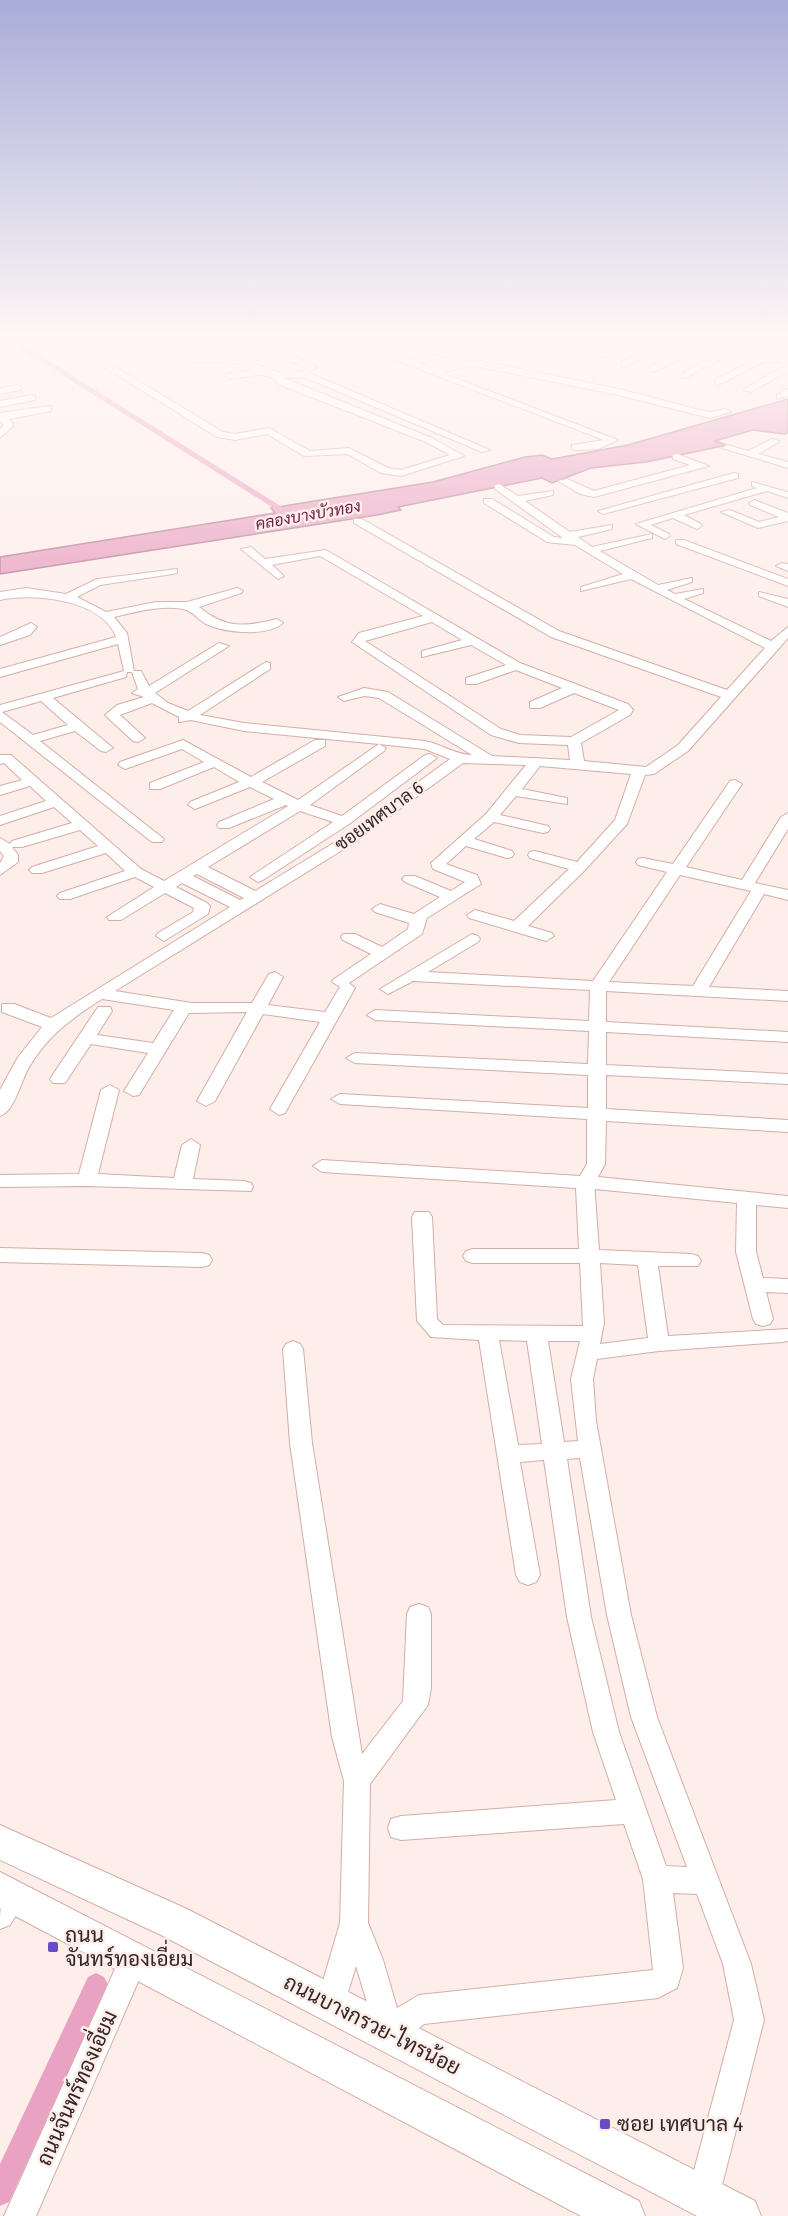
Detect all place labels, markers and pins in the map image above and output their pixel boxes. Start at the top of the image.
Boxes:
place label: ถนน จันทร์ทองเอี่ยม [65,1922,193,1972]
marker: ถนน จันทร์ทองเอี่ยม [46,1940,60,1954]
place label: ซอย เทศบาล 4 [617,2111,743,2137]
marker: ซอย เทศบาล 4 [598,2117,612,2131]

